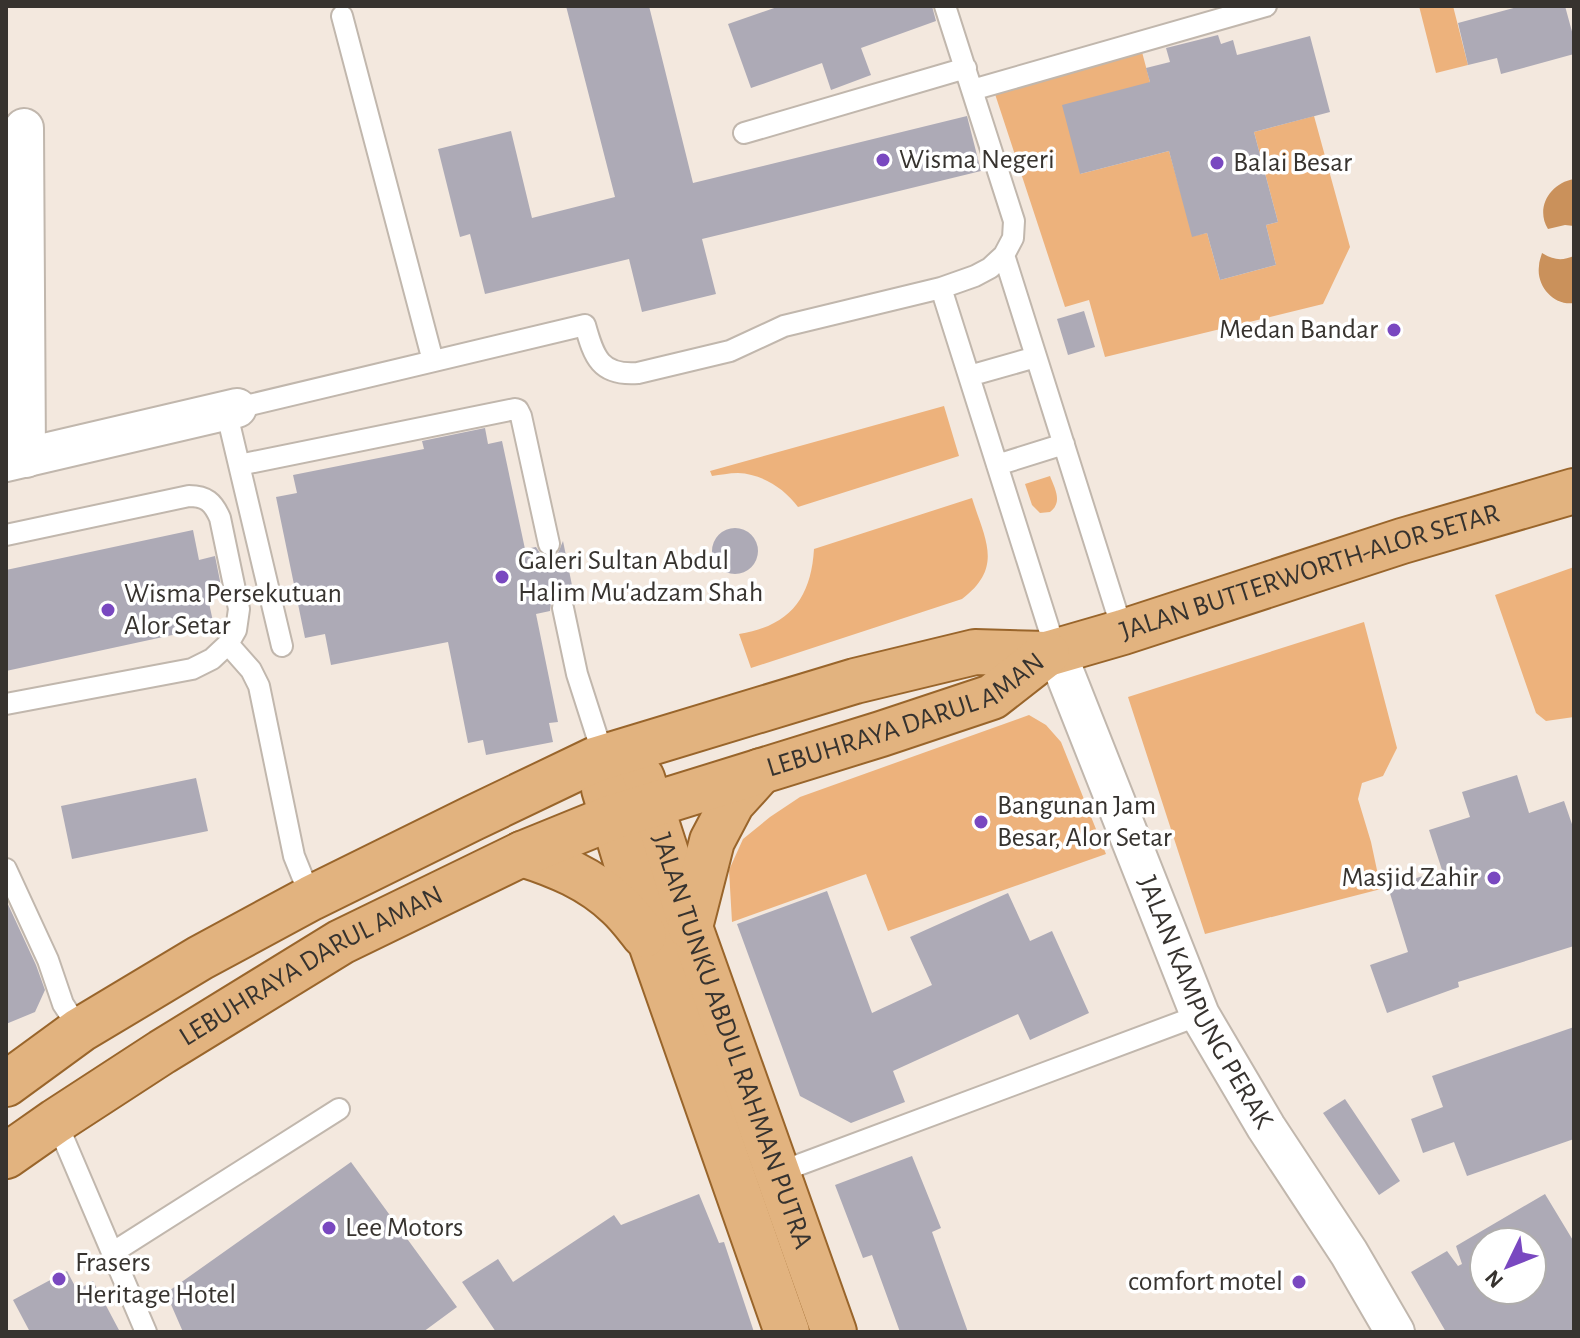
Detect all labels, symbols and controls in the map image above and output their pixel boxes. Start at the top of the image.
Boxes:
place label: Wisma Negeri [899,146,1055,174]
place label: Balai Besar [1233,149,1352,177]
marker: Wisma Negeri [874,151,892,169]
marker: Balai Besar [1208,154,1226,172]
place label: Medan Bandar [1219,316,1378,344]
marker: Medan Bandar [1385,321,1403,339]
street label: JALAN BUTTERWORTH-ALOR SETAR [1117,499,1503,646]
place label: Galeri Sultan Abdul Halim Mu'adzam Shah [518,547,763,607]
marker: Galeri Sultan Abdul Halim Mu'adzam Shah [493,568,511,586]
place label: Wisma Persekutuan Alor Setar [124,580,342,640]
marker: Wisma Persekutuan Alor Setar [99,601,117,619]
street label: LEBUHRAYA DARUL AMAN [764,648,1050,782]
place label: Bangunan Jam Besar, Alor Setar [997,792,1172,852]
marker: Bangunan Jam Besar, Alor Setar [972,813,990,831]
street label: JALAN TUNKU ABDUL RAHMAN PUTRA [647,830,817,1252]
place label: Masjid Zahir [1341,864,1478,892]
marker: Masjid Zahir [1485,869,1503,887]
street label: JALAN KAMPUNG PERAK [1132,872,1278,1134]
street label: LEBUHRAYA DARUL AMAN [175,881,447,1052]
place label: Lee Motors [345,1214,463,1242]
marker: Lee Motors [320,1219,338,1237]
north arrow [1468,1226,1548,1306]
place label: Frasers Heritage Hotel [75,1249,236,1309]
text: N [1481,1266,1507,1292]
place label: comfort motel [1128,1268,1283,1296]
marker: Frasers Heritage Hotel [50,1270,68,1288]
marker: comfort motel [1290,1273,1308,1291]

